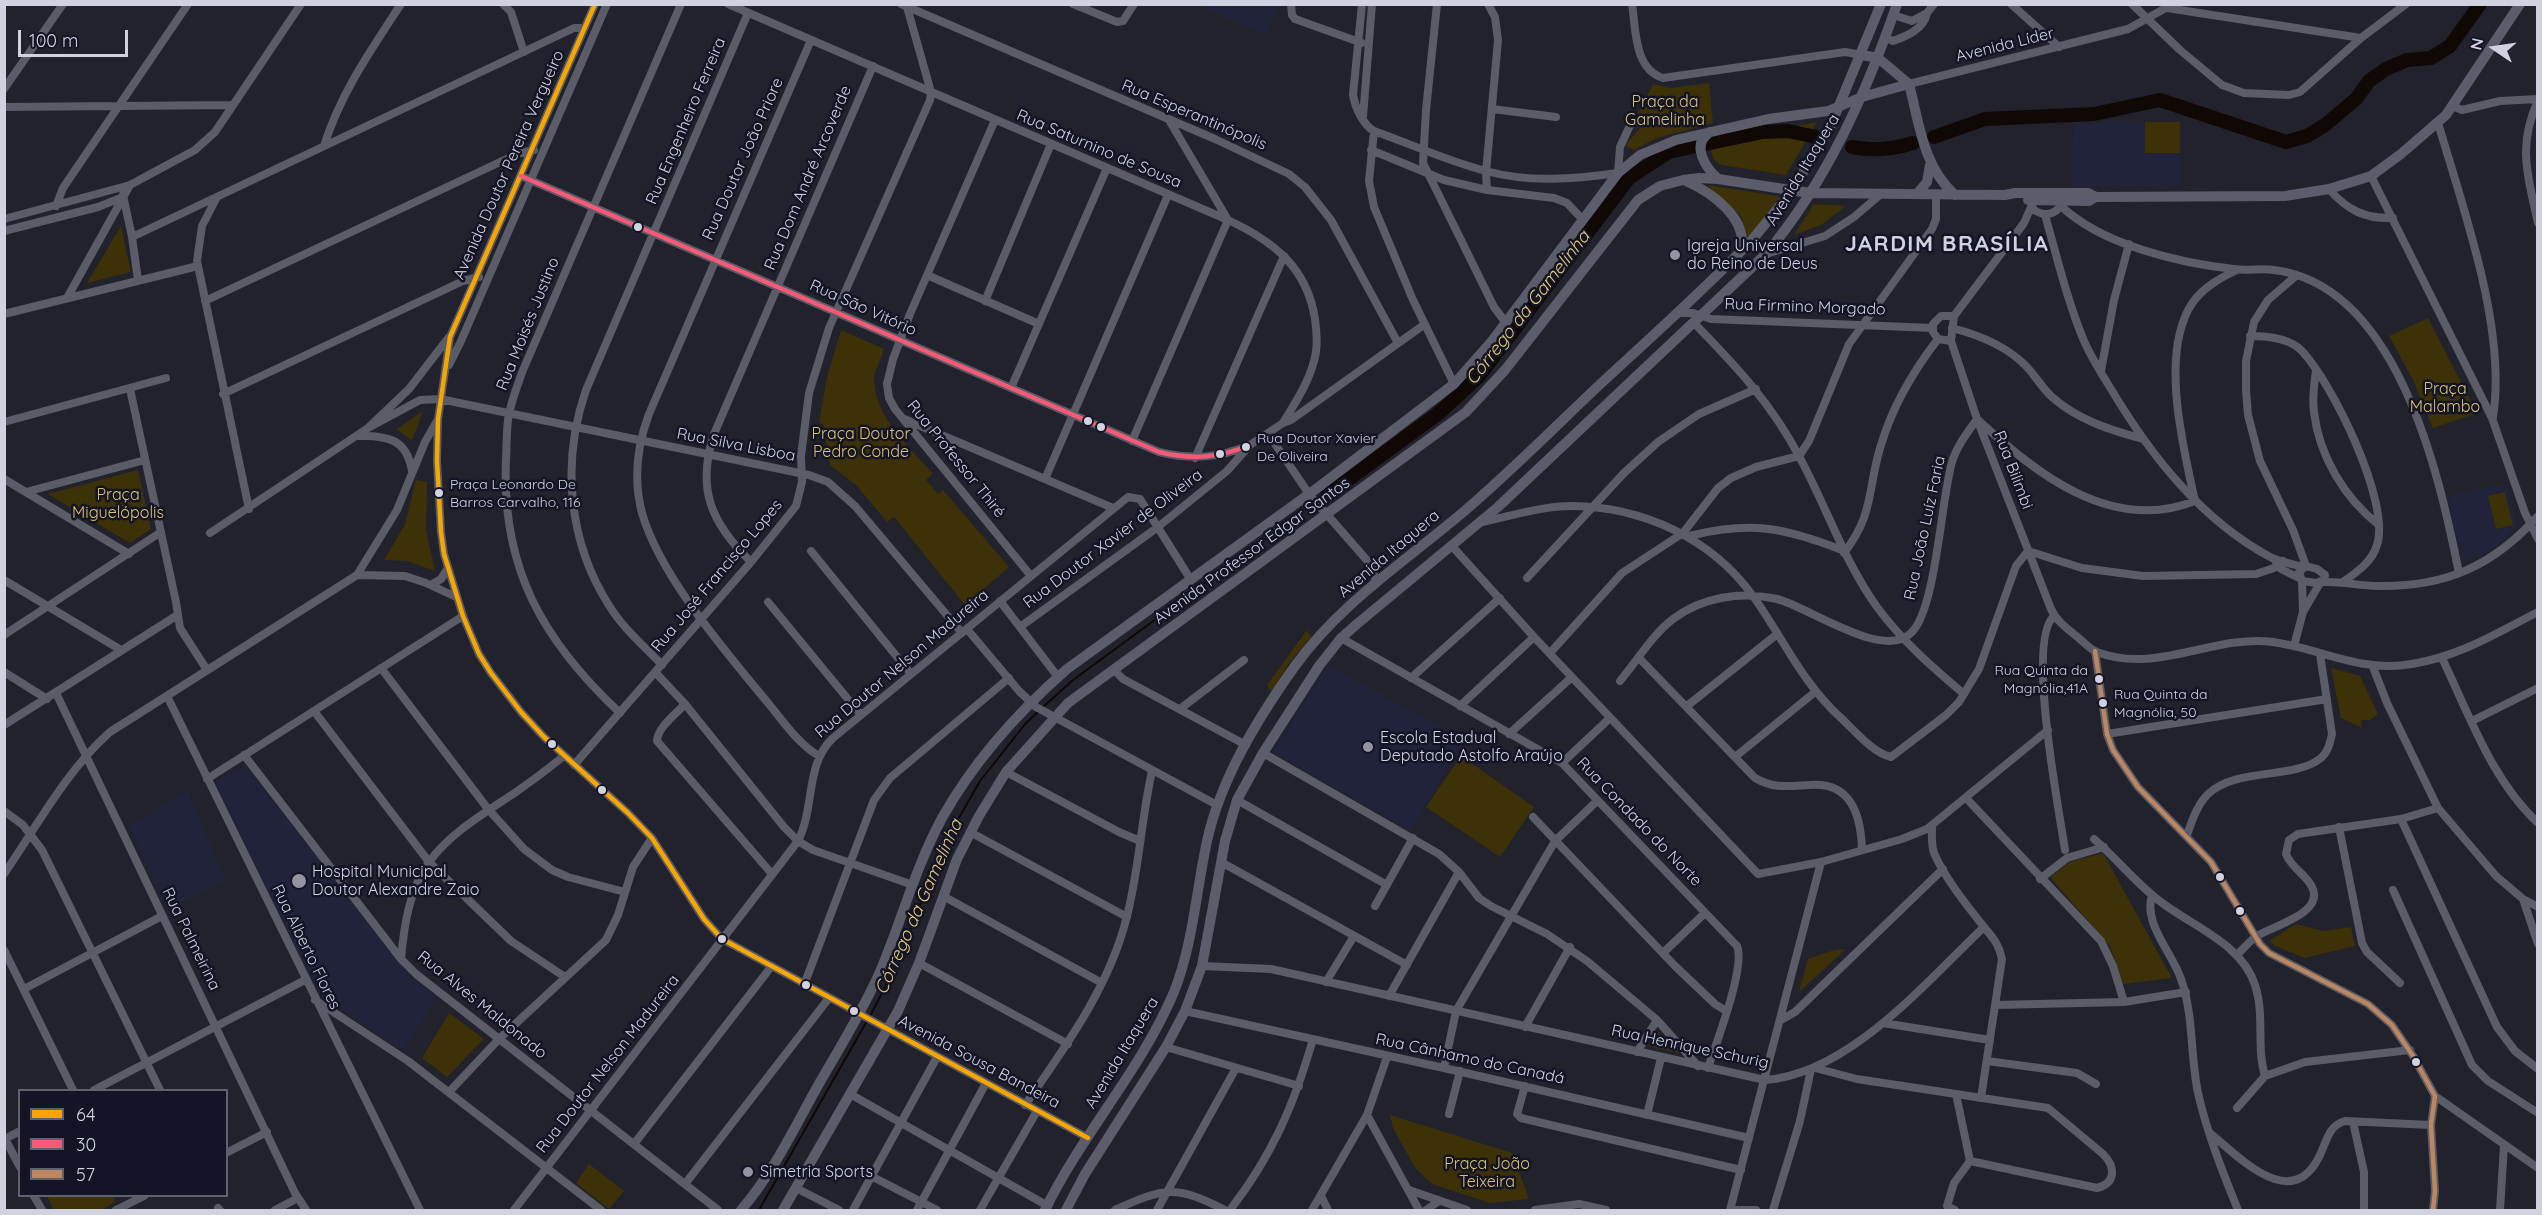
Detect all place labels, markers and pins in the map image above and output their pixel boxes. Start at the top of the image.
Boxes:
unlabelled marker [632,221,644,233]
place label: Igreja Universal do Reino de Deus [1687,236,1817,274]
marker: Igreja Universal do Reino de Deus [1668,248,1682,262]
unlabelled marker [1082,415,1094,427]
unlabelled marker [1095,421,1107,433]
place label: Rua Doutor Xavier De Oliveira [1257,431,1376,464]
marker: Rua Doutor Xavier De Oliveira [1240,441,1252,453]
unlabelled marker [1214,448,1226,460]
place label: Praça Leonardo De Barros Carvalho, 116 [450,477,581,509]
marker: Praça Leonardo De Barros Carvalho, 116 [433,487,445,499]
place label: Rua Quinta da Magnólia,41A [1995,663,2088,696]
marker: Rua Quinta da Magnólia,41A [2093,673,2105,685]
place label: Rua Quinta da Magnólia, 50 [2114,687,2207,720]
marker: Rua Quinta da Magnólia, 50 [2097,697,2109,709]
place label: Escola Estadual Deputado Astolfo Araújo [1380,728,1563,766]
unlabelled marker [546,738,558,750]
marker: Escola Estadual Deputado Astolfo Araújo [1361,740,1375,754]
unlabelled marker [596,784,608,796]
place label: Hospital Municipal Doutor Alexandre Zaio [312,862,479,900]
unlabelled marker [2214,871,2226,883]
marker: Hospital Municipal Doutor Alexandre Zaio [290,872,308,890]
unlabelled marker [2234,905,2246,917]
unlabelled marker [716,933,728,945]
unlabelled marker [800,979,812,991]
unlabelled marker [848,1005,860,1017]
unlabelled marker [2410,1056,2422,1068]
place label: Simetria Sports [760,1162,873,1182]
marker: Simetria Sports [741,1165,755,1179]

